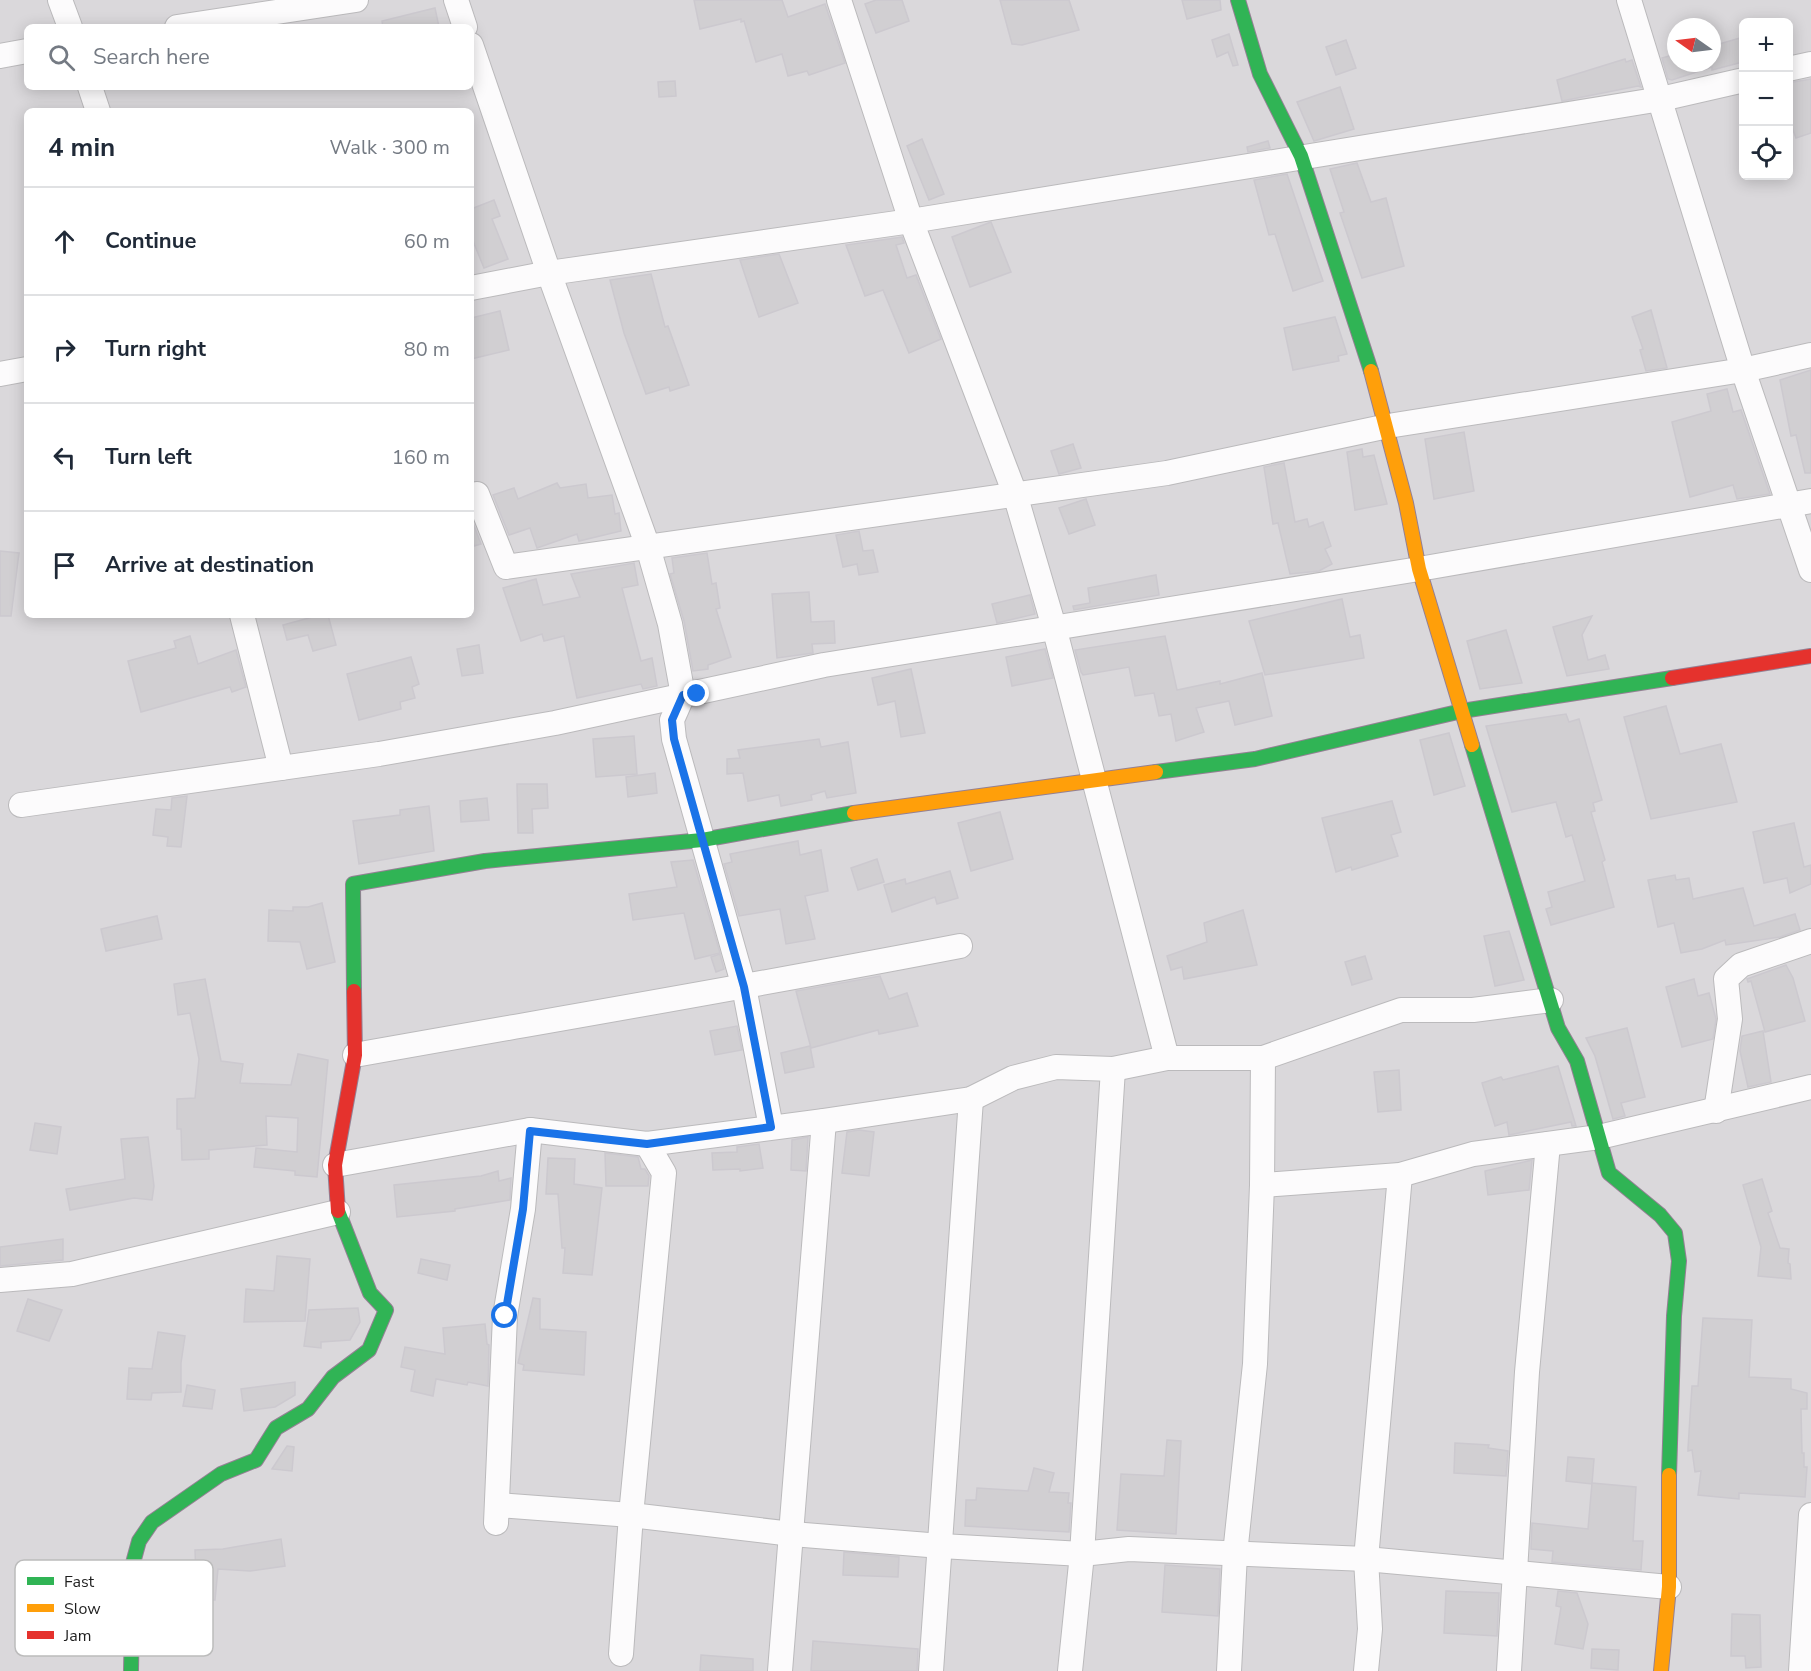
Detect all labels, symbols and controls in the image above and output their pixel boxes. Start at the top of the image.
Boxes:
north arrow [1667,18,1721,72]
map controls [1739,18,1793,180]
button: + [1739,18,1793,72]
search box [24,24,474,90]
icon: search [45,41,78,74]
text: Search here [93,42,210,72]
button: − [1739,72,1793,126]
button: locate [1739,126,1793,180]
text: 4 min [48,130,115,165]
text: Walk · 300 m [330,134,450,161]
icon: ahead [48,225,81,258]
text: Continue [105,226,196,256]
text: 60 m [404,228,450,255]
icon: right [48,333,81,366]
text: Turn right [105,334,206,364]
text: 80 m [404,336,450,363]
icon: left [48,441,81,474]
text: Turn left [105,442,192,472]
text: 160 m [392,444,450,471]
icon: arrive [48,549,81,582]
text: Arrive at destination [105,550,314,580]
route end [683,680,709,706]
route start [491,1302,517,1328]
legend [15,1560,213,1656]
text: Fast [64,1571,95,1593]
text: Slow [64,1598,101,1620]
text: Jam [63,1625,91,1647]

